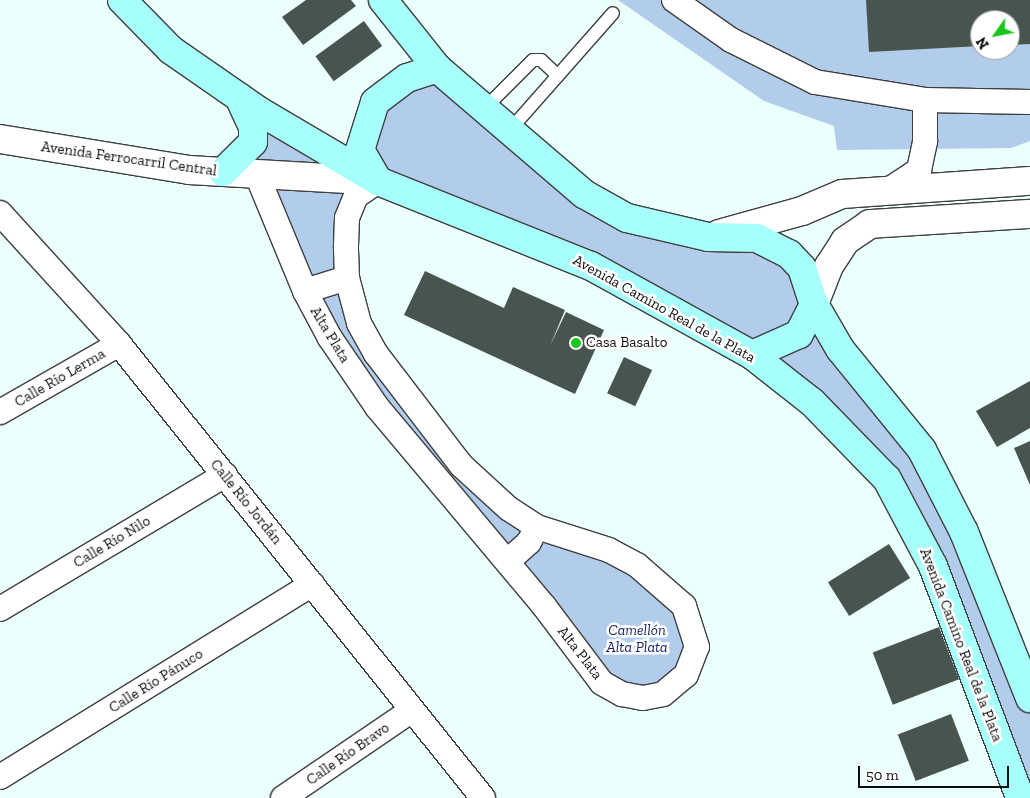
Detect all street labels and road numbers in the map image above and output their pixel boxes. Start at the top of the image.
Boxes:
street label: Avenida Ferrocarril Central [40,138,218,180]
street label: Avenida Camino Real de la Plata [570,251,758,367]
street label: Alta Plata [306,304,354,366]
street label: Calle Río Lerma [11,345,109,411]
street label: Calle Río Jordán [206,456,286,548]
street label: Calle Río Nilo [70,512,154,572]
street label: Avenida Camino Real de la Plata [916,546,1006,744]
street label: Alta Plata [554,623,606,683]
street label: Calle Río Pánuco [106,645,206,717]
street label: Calle Río Bravo [303,719,393,789]

